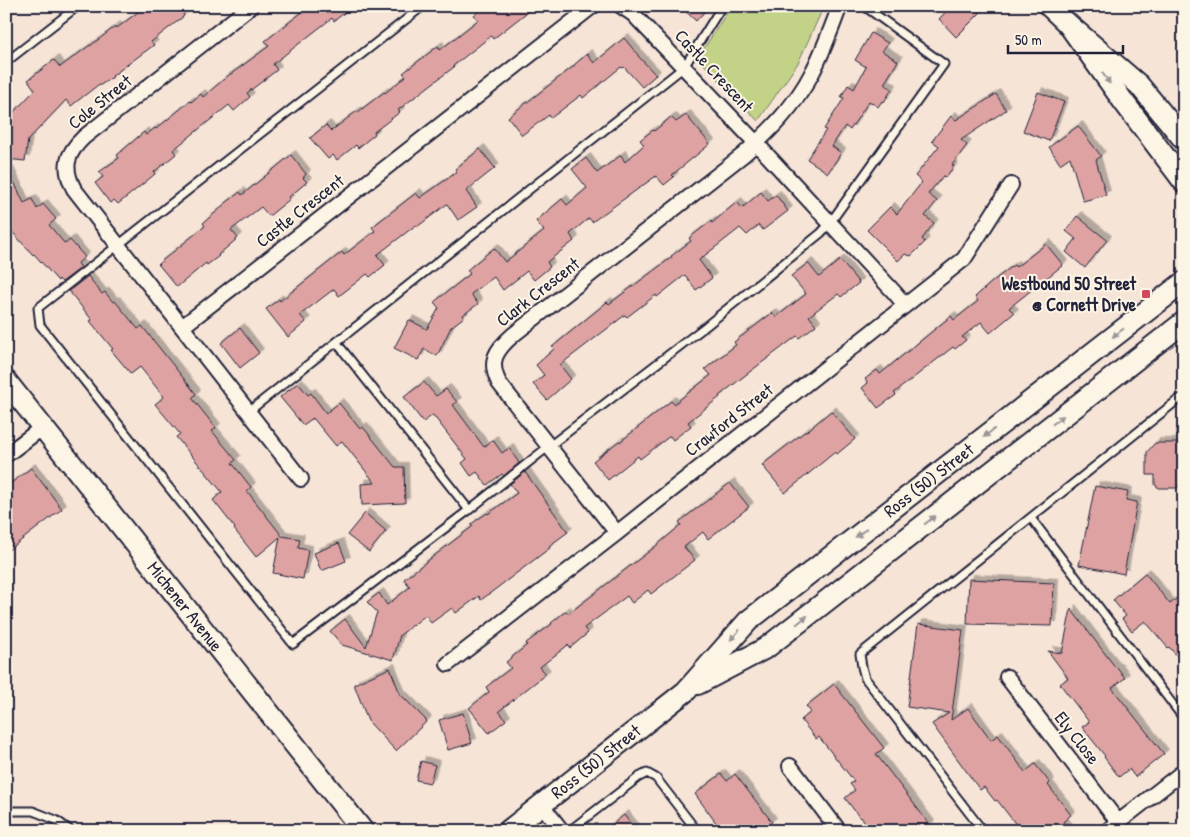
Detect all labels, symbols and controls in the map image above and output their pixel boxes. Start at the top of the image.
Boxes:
scale bar [1008,22,1122,54]
street label: Castle Crescent [669,24,760,118]
text: 50 m [1015,29,1042,50]
street label: Cole Street [63,68,137,135]
one-way arrow [1101,71,1111,85]
street label: Castle Crescent [250,168,350,253]
street label: Clark Crescent [491,251,585,332]
place label: Westbound 50 Street @ Cornett Drive [1002,271,1137,317]
marker: Westbound 50 Street @ Cornett Drive [1140,288,1152,300]
one-way arrow [1112,328,1125,339]
street label: Crawford Street [679,377,779,462]
one-way arrow [1051,415,1064,426]
one-way arrow [983,428,996,439]
street label: Ross (50) Street [878,437,979,523]
one-way arrow [923,515,936,526]
one-way arrow [854,528,868,538]
street label: Michener Avenue [142,556,229,657]
one-way arrow [795,615,808,626]
one-way arrow [730,629,741,642]
street label: Ely Close [1049,706,1106,769]
street label: Ross (50) Street [546,718,646,805]

